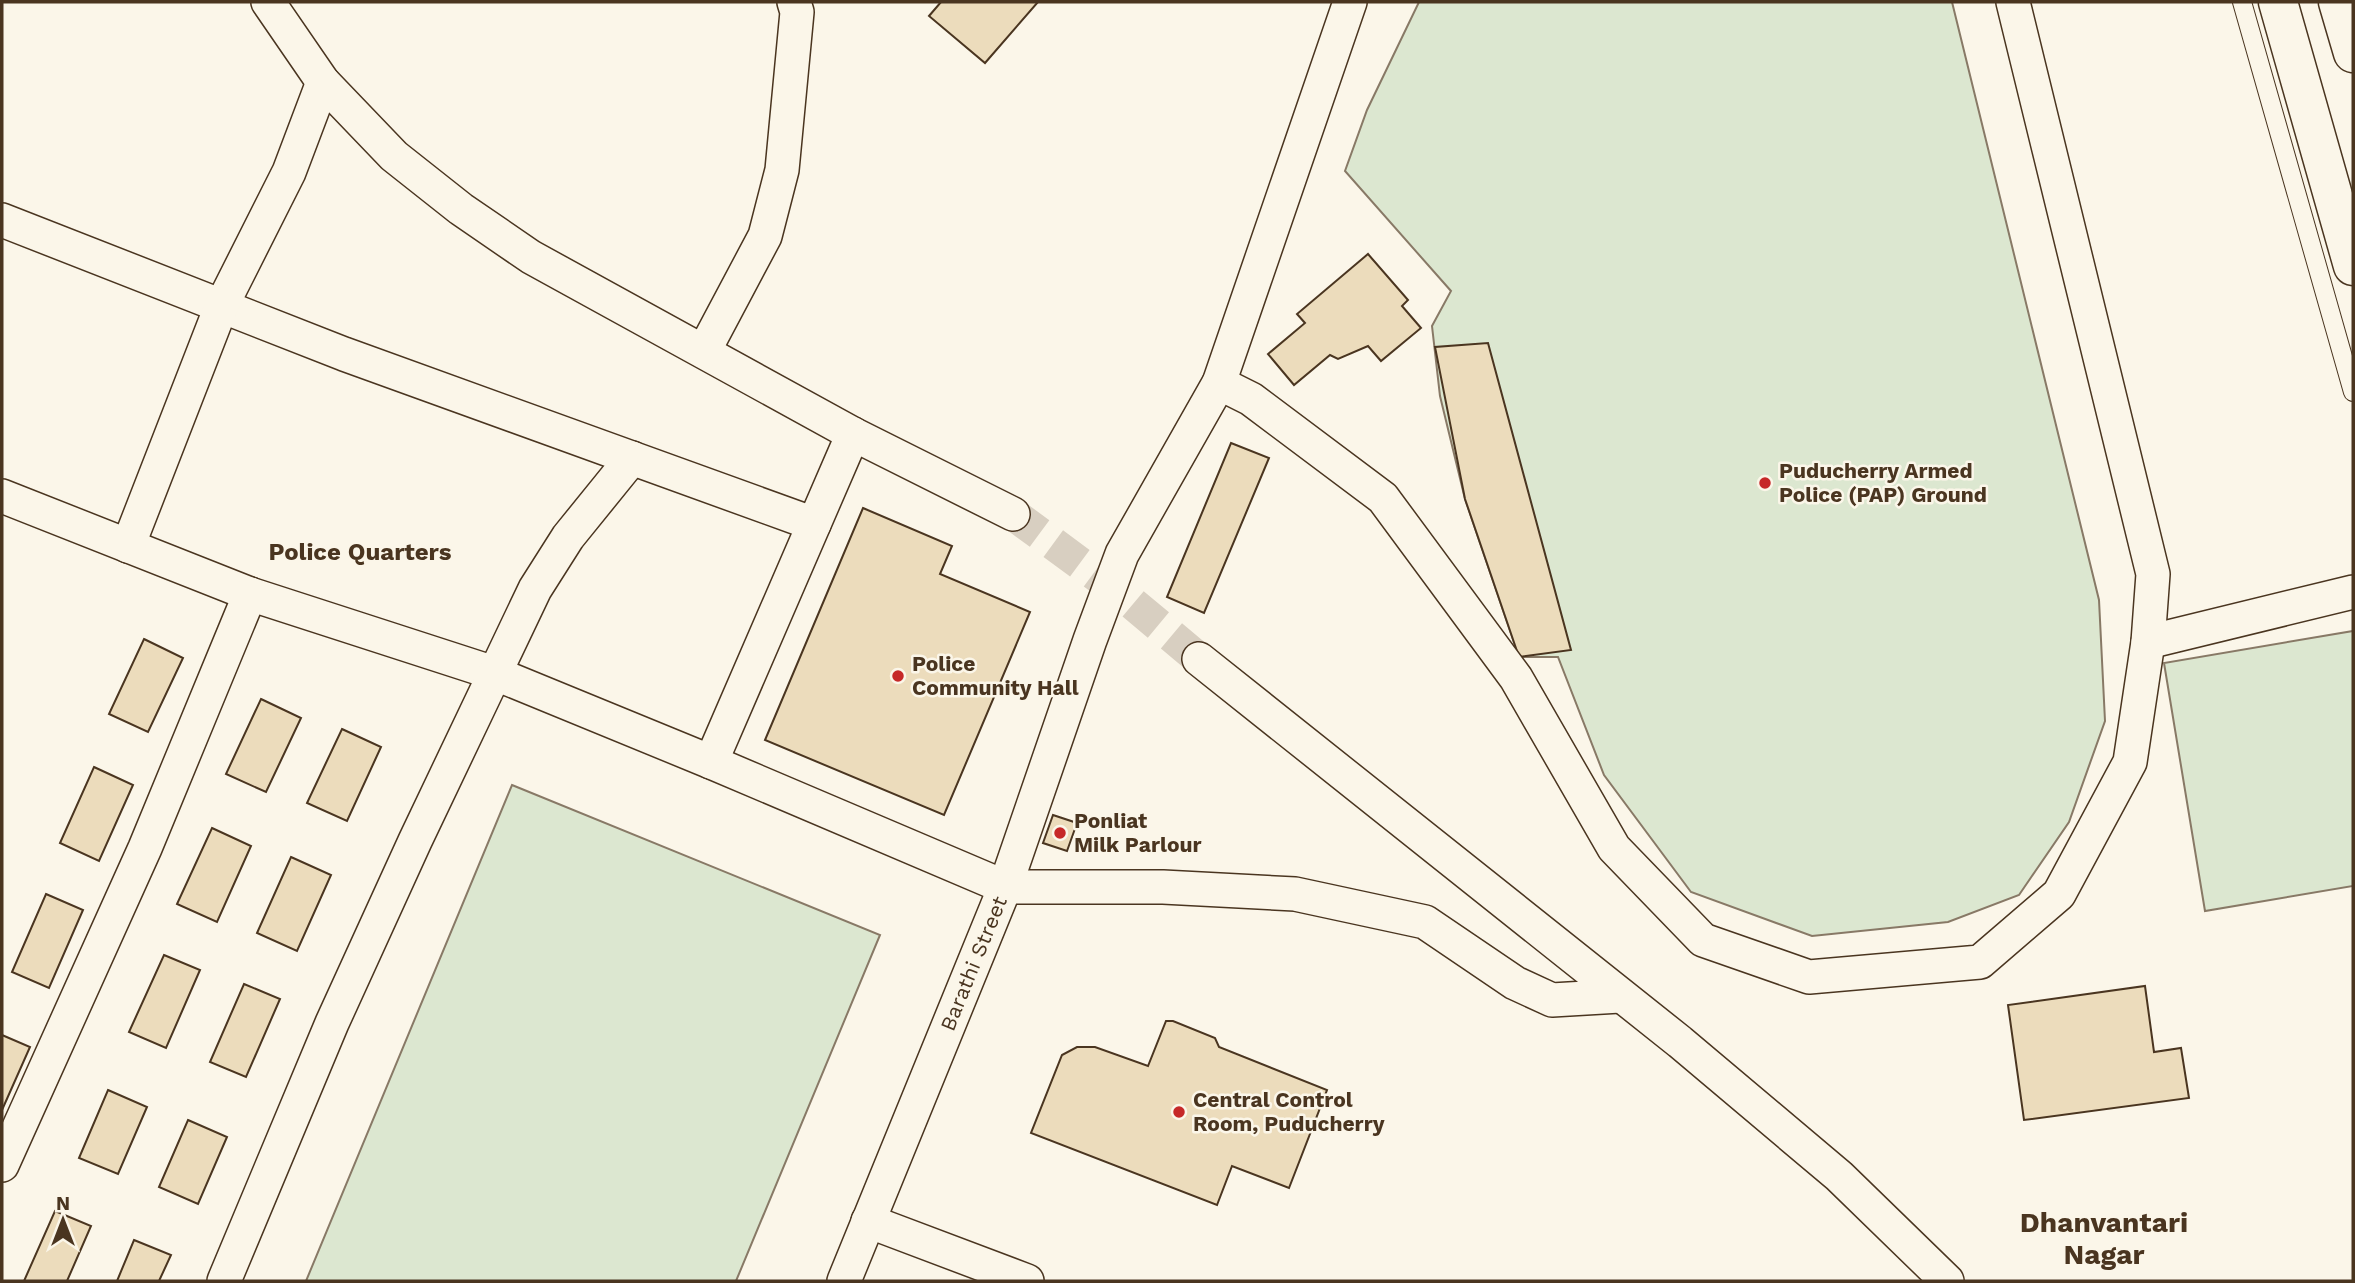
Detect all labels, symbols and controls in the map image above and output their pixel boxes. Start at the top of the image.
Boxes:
place label: Puducherry Armed Police (PAP) Ground [1779,458,1987,507]
marker: Puducherry Armed Police (PAP) Ground [1757,475,1773,491]
district label: Police Quarters [269,538,452,566]
place label: Police Community Hall [912,651,1079,700]
marker: Police Community Hall [890,668,906,684]
place label: Ponliat Milk Parlour [1074,808,1202,857]
marker: Ponliat Milk Parlour [1052,825,1068,841]
street label: Barathi Street [935,892,1012,1034]
place label: Central Control Room, Puducherry [1193,1087,1385,1136]
marker: Central Control Room, Puducherry [1171,1104,1187,1120]
north arrow [28,1185,98,1255]
text: N [56,1192,70,1215]
district label: Dhanvantari Nagar [2020,1206,2188,1271]

